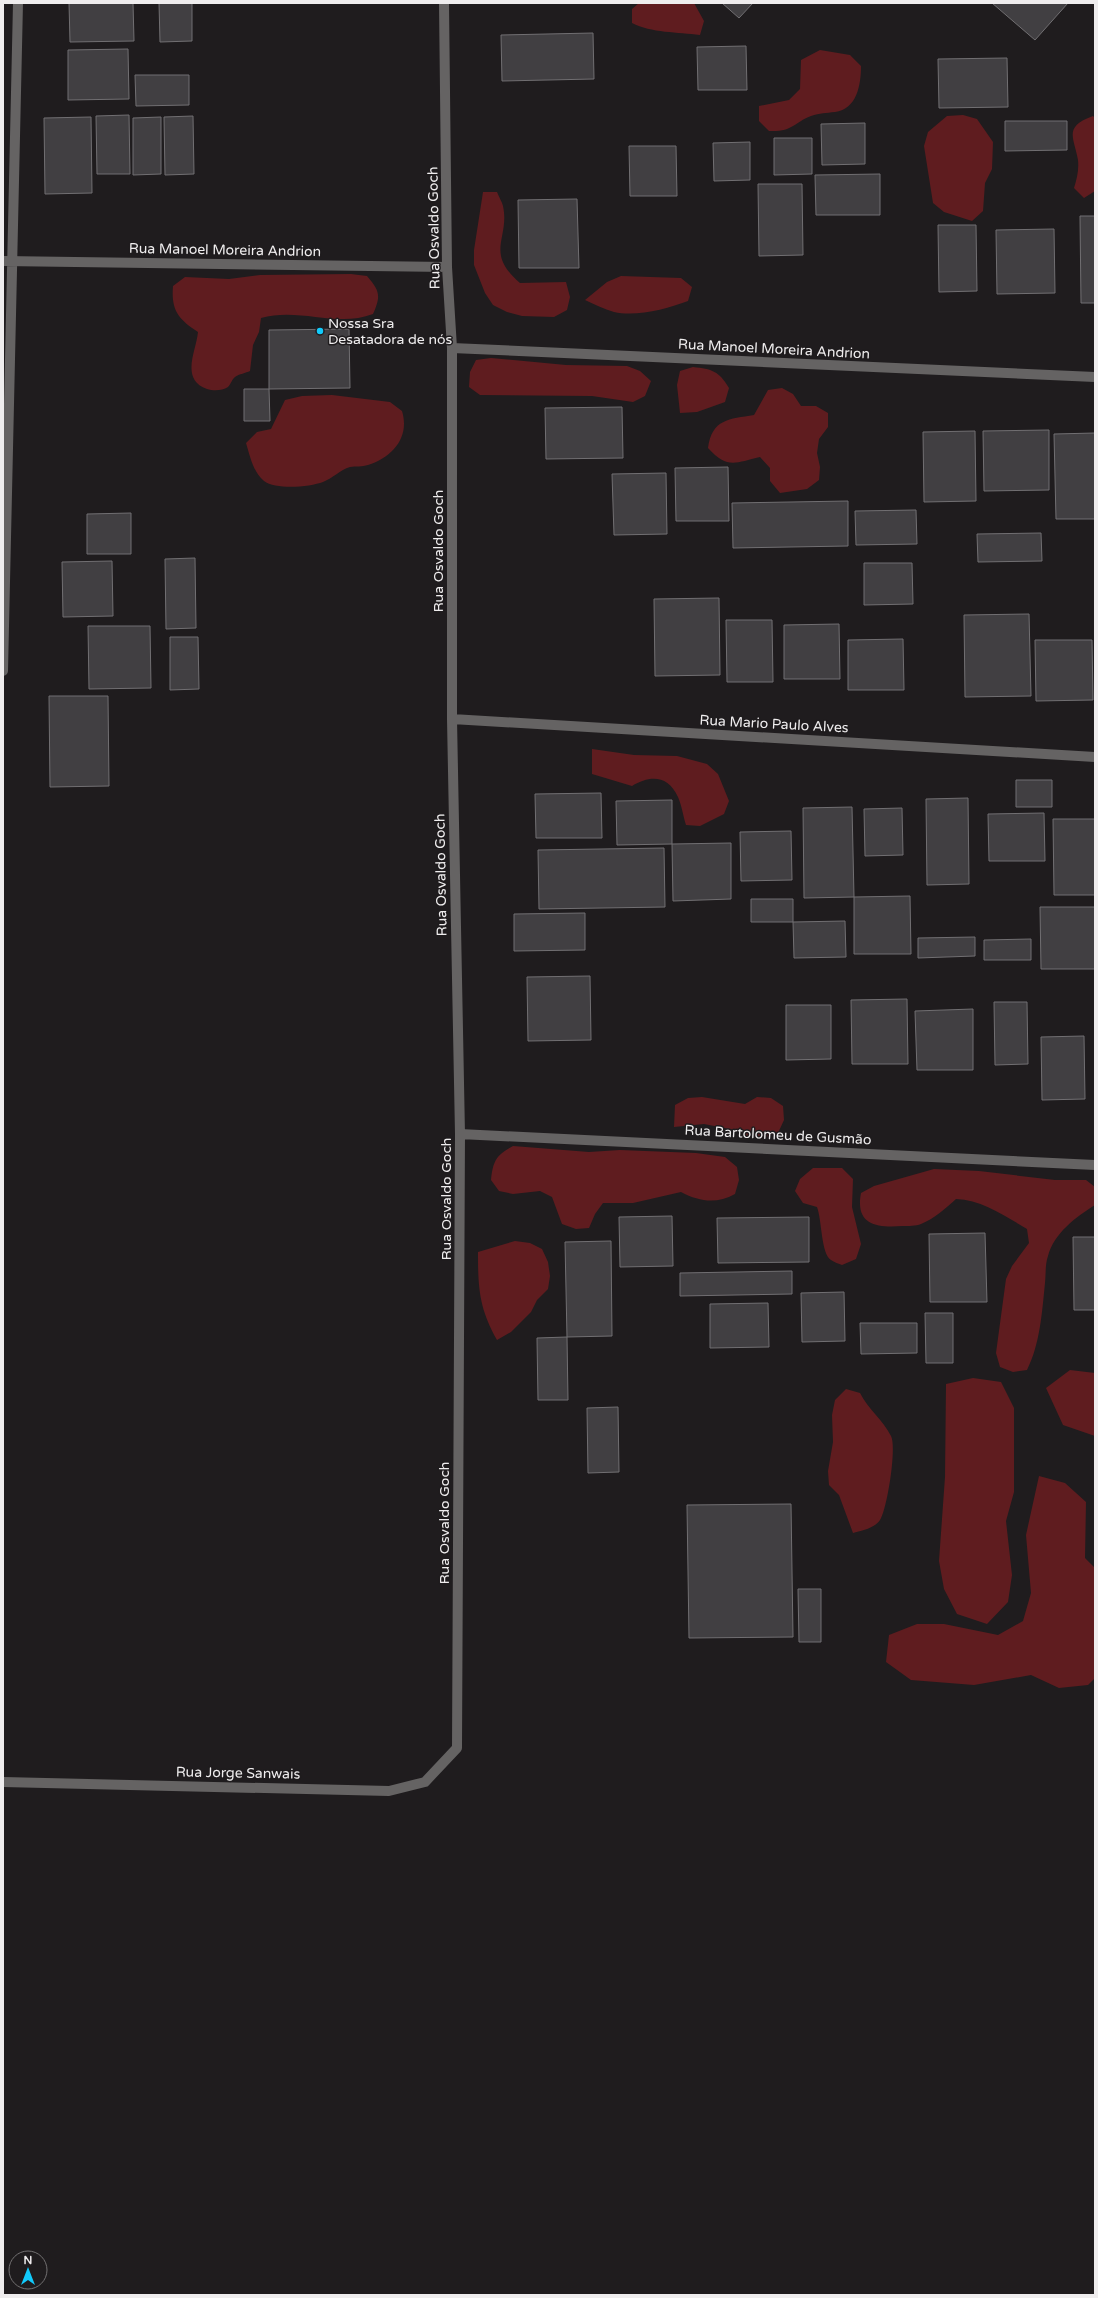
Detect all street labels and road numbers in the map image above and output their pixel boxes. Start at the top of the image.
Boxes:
street label: Rua Osvaldo Goch [424,166,444,290]
street label: Rua Manoel Moreira Andrion [129,240,321,260]
street label: Rua Manoel Moreira Andrion [678,335,870,363]
street label: Rua Osvaldo Goch [430,490,447,612]
street label: Rua Mario Paulo Alves [699,712,849,736]
street label: Rua Osvaldo Goch [431,813,451,937]
street label: Rua Bartolomeu de Gusmão [684,1122,872,1148]
street label: Rua Osvaldo Goch [438,1138,455,1260]
street label: Rua Osvaldo Goch [436,1462,453,1584]
street label: Rua Jorge Sanwais [176,1763,301,1783]

